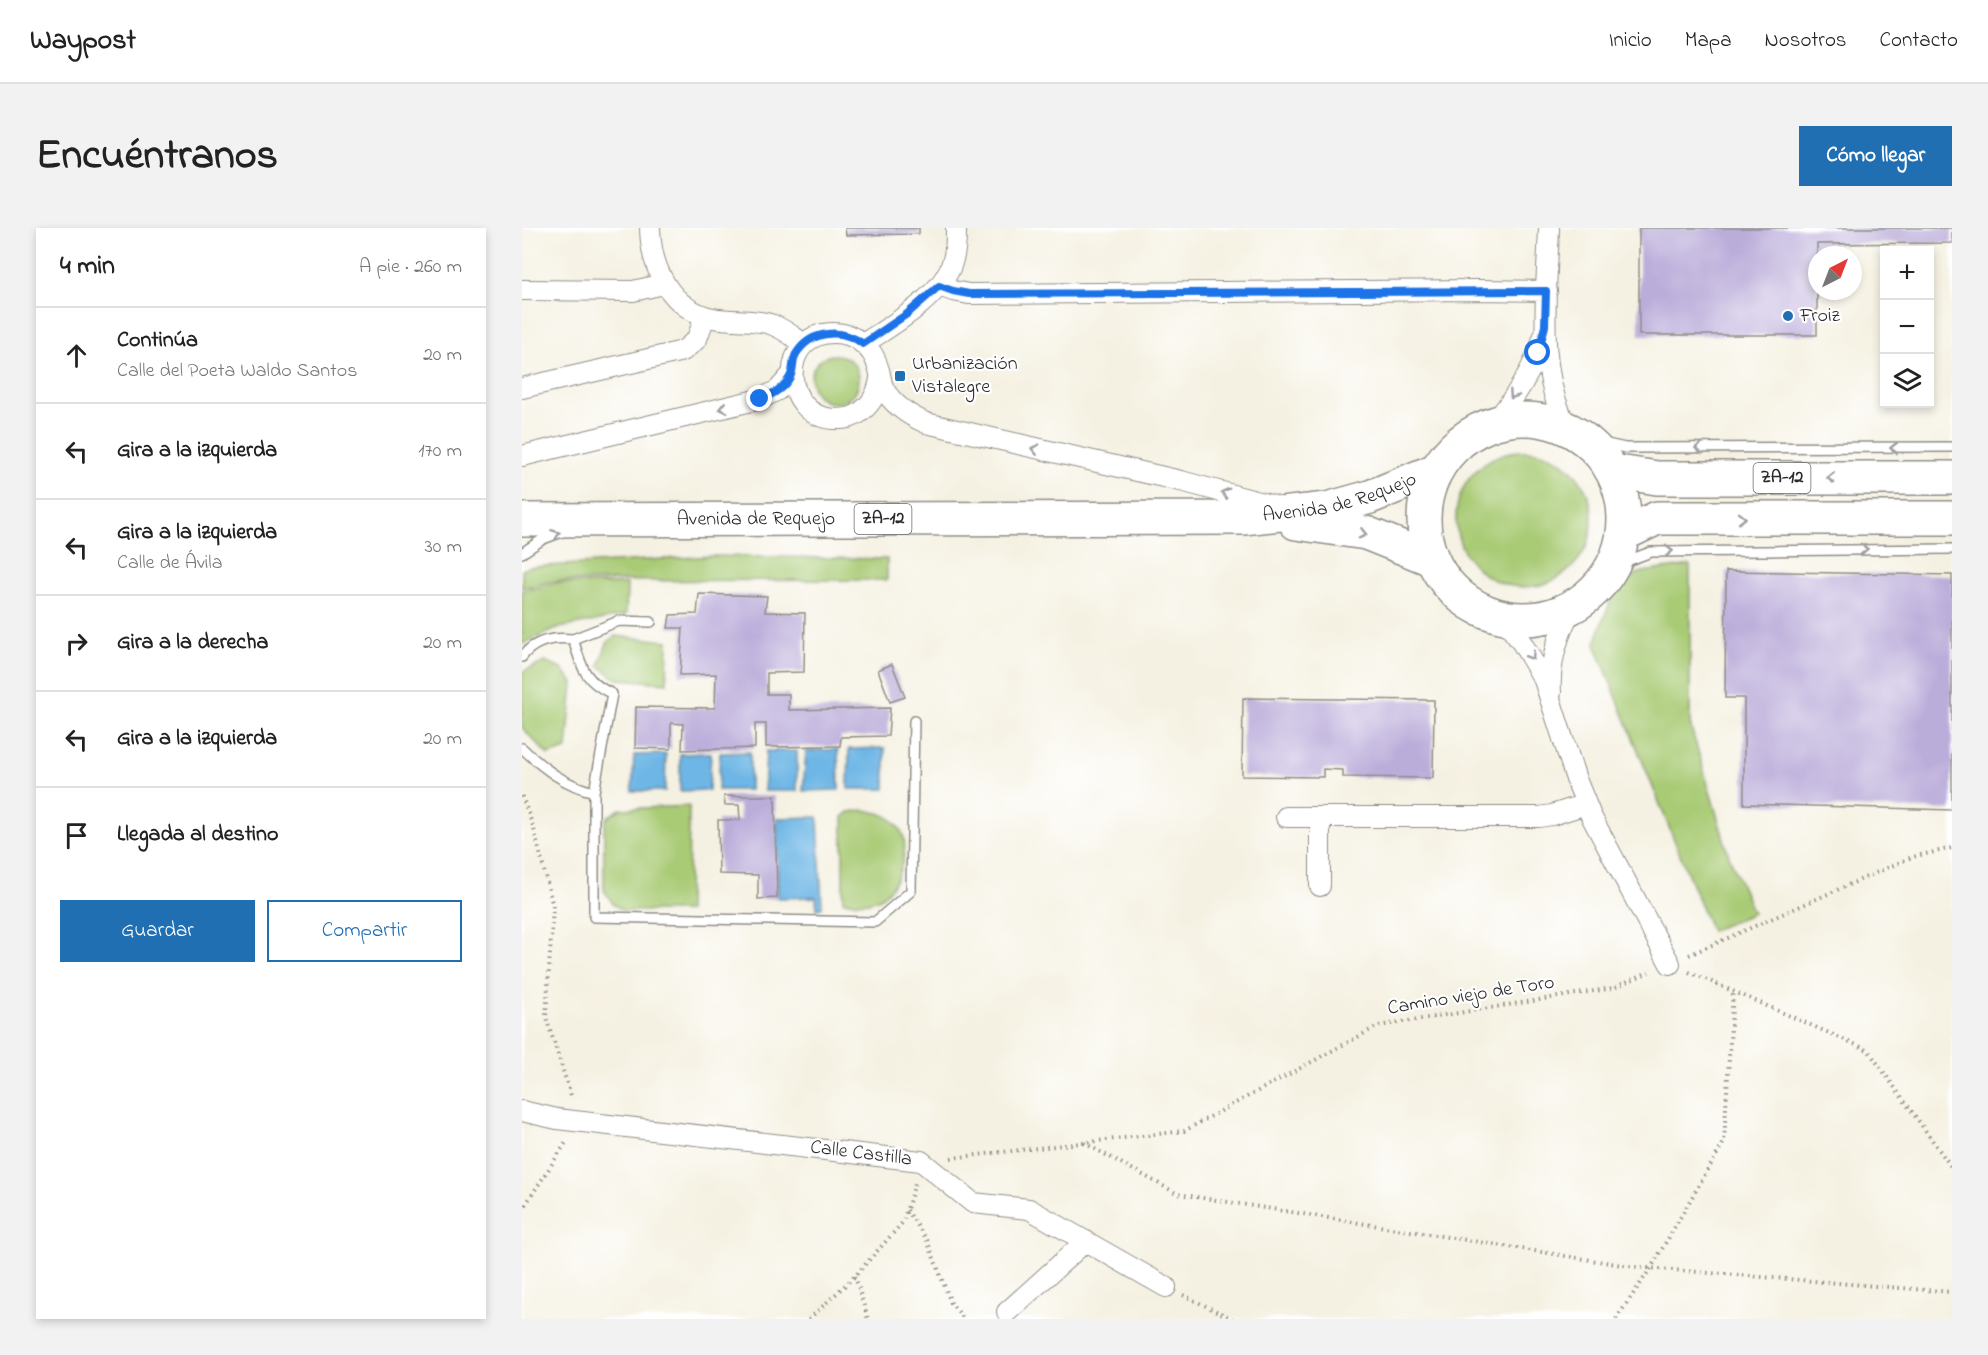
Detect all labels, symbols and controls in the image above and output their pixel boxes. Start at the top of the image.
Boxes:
text: Waypost [30,21,136,62]
text: Inicio [1609,26,1652,56]
text: Mapa [1685,26,1732,56]
text: Nosotros [1765,26,1847,56]
text: Contacto [1880,26,1958,56]
text: Encuéntranos [36,126,278,187]
button: Cómo llegar [1799,126,1952,186]
north arrow [1808,246,1862,300]
map controls [1880,246,1934,408]
button: + [1880,246,1934,300]
text: 4 min [60,248,115,286]
text: A pie · 260 m [359,253,462,282]
button: − [1880,300,1934,354]
place label: Froiz [1799,302,1841,331]
marker: Froiz [1781,309,1795,323]
text: Continúa [117,325,198,357]
icon: ahead [60,339,93,372]
route start [1524,339,1550,365]
text: 20 m [423,341,462,370]
place label: Urbanización Vistalegre [911,350,1018,403]
button: layers [1880,354,1934,408]
text: Calle del Poeta Waldo Santos [117,357,357,386]
marker: Urbanización Vistalegre [893,369,907,383]
route end [746,385,772,411]
one-way arrow [1510,389,1521,400]
one-way arrow [719,400,729,413]
icon: left [60,435,93,468]
text: Gira a la izquierda [117,435,277,467]
text: 170 m [418,437,462,466]
one-way arrow [1694,442,1703,454]
one-way arrow [1889,442,1898,454]
one-way arrow [1030,443,1040,456]
road number: ZA-12 [1754,463,1810,493]
street label: Avenida de Requejo [1261,465,1421,530]
one-way arrow [1826,472,1835,484]
one-way arrow [1220,488,1231,500]
road number: ZA-12 [854,504,911,534]
street label: Avenida de Requejo [677,505,835,534]
one-way arrow [1737,512,1746,524]
text: Gira a la izquierda [117,517,277,549]
one-way arrow [1358,526,1368,539]
one-way arrow [550,529,561,542]
icon: left [60,531,93,564]
text: 30 m [425,533,462,562]
one-way arrow [1860,543,1869,555]
one-way arrow [1665,545,1674,557]
text: Calle de Ávila [117,549,222,578]
icon: right [60,627,93,660]
text: Gira a la derecha [117,627,268,659]
text: 20 m [423,629,462,658]
one-way arrow [1523,650,1535,660]
icon: left [60,723,93,756]
text: Gira a la izquierda [117,723,277,755]
text: 20 m [423,725,462,754]
icon: arrive [60,819,93,852]
text: Llegada al destino [117,819,278,851]
button: Guardar [60,900,255,962]
button: Compartir [267,900,462,962]
street label: Camino viejo de Toro [1385,968,1557,1024]
street label: Calle Castilla [808,1133,914,1175]

